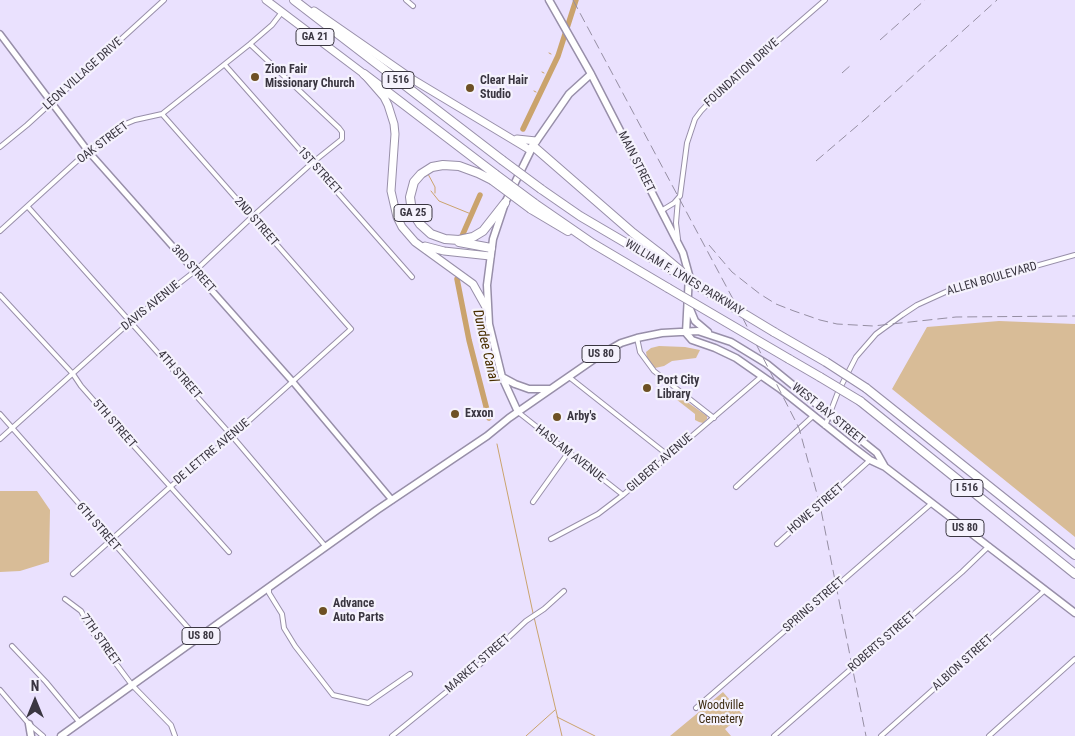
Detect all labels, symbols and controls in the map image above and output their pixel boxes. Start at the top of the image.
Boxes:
road number: GA 21 [296,28,334,46]
street label: LEON VILLAGE DRIVE [40,35,126,113]
street label: FOUNDATION DRIVE [702,36,782,110]
place label: Zion Fair Missionary Church [265,63,355,91]
marker: Zion Fair Missionary Church [249,71,261,83]
road number: I 516 [382,72,414,88]
place label: Clear Hair Studio [480,74,528,102]
marker: Clear Hair Studio [464,82,476,94]
street label: OAK STREET [75,119,131,167]
street label: MAIN STREET [615,129,657,195]
street label: 1ST STREET [294,145,344,197]
street label: 2ND STREET [231,195,281,249]
road number: GA 25 [394,204,432,222]
street label: WILLIAM F. LYNES PARKWAY [622,237,746,319]
street label: 3RD STREET [168,242,218,296]
street label: ALLEN BOULEVARD [945,259,1039,299]
street label: DAVIS AVENUE [119,278,183,334]
water label: Dundee Canal [468,308,502,384]
road number: US 80 [582,346,620,362]
street label: 4TH STREET [154,348,204,402]
place label: Port City Library [657,374,699,402]
street label: WEST BAY STREET [789,380,867,448]
marker: Port City Library [641,382,653,394]
street label: 5TH STREET [89,397,139,451]
place label: Exxon [465,407,493,421]
marker: Exxon [449,408,461,420]
place label: Arby's [567,410,596,424]
marker: Arby's [551,411,563,423]
street label: DE LETTRE AVENUE [171,416,253,488]
street label: HASLAM AVENUE [532,422,608,486]
street label: GILBERT AVENUE [624,431,696,495]
road number: I 516 [951,479,983,496]
street label: HOWE STREET [785,481,847,537]
street label: 6TH STREET [73,500,123,554]
road number: US 80 [946,520,984,536]
street label: SPRING STREET [780,574,848,636]
place label: Advance Auto Parts [333,597,384,625]
marker: Advance Auto Parts [317,605,329,617]
street label: ROBERTS STREET [845,609,919,675]
street label: 7TH STREET [77,612,123,668]
road number: US 80 [182,628,220,644]
street label: MARKET STREET [443,632,513,696]
street label: ALBION STREET [930,632,996,694]
north arrow [10,676,60,726]
text: N [31,678,39,694]
park label: Woodville Cemetery [698,699,744,727]

